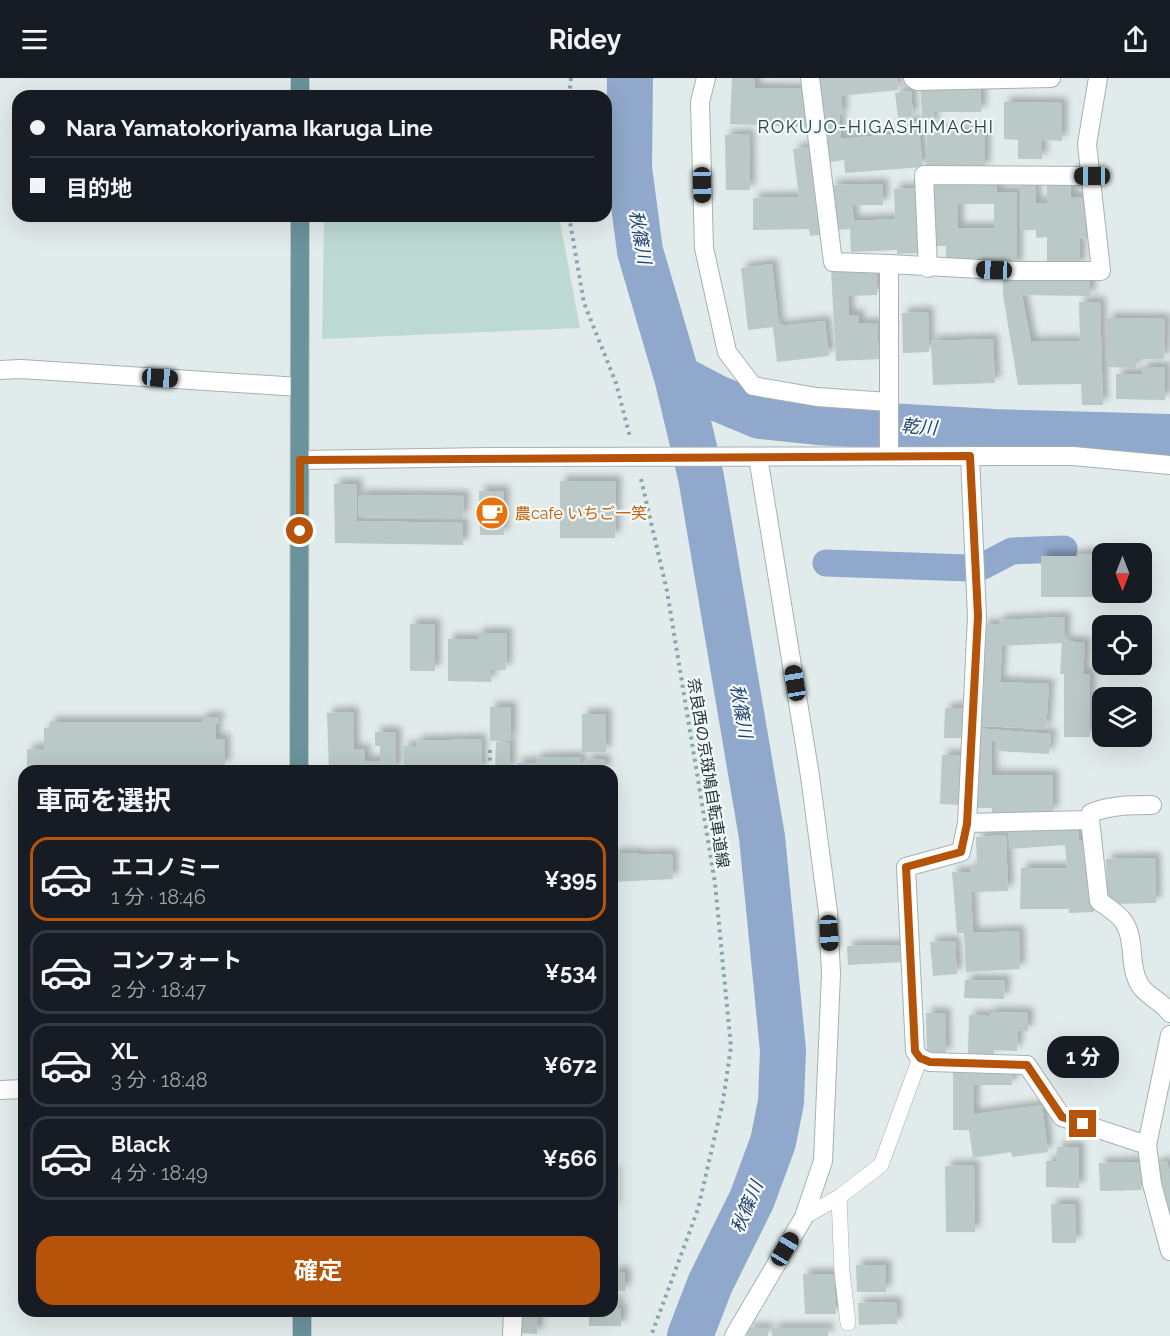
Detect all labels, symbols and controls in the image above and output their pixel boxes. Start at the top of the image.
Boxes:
icon: menu [18,23,51,56]
icon: share [1119,23,1152,56]
text: Ridey [549,24,621,55]
text: Nara Yamatokoriyama Ikaruga Line [66,115,433,141]
district label: ROKUJO-HIGASHIMACHI [757,116,995,137]
car [693,167,711,203]
car [1074,167,1110,185]
text: 目的地 [66,175,132,201]
water label: 秋篠川 [625,209,656,267]
car [976,260,1012,280]
car [141,368,179,388]
water label: 乾川 [900,415,940,438]
cafe icon: 農cafe いちご一笑 [474,495,510,531]
place label: 農cafe いちご一笑 [515,504,647,523]
route start [286,517,313,544]
north arrow [1092,543,1152,603]
map controls [1092,543,1152,747]
button: locate [1092,615,1152,675]
car [783,664,807,702]
street label: 奈良西の京斑鳩自転車道線 [684,677,733,869]
water label: 秋篠川 [726,683,757,741]
button: layers [1092,687,1152,747]
text: 車両を選択 [36,785,171,816]
icon: car [39,852,93,906]
text: エコノミー [111,854,221,880]
text: ¥395 [544,866,597,892]
text: 1 分 · 18:46 [111,885,206,909]
car [819,915,839,951]
icon: car [39,945,93,999]
text: コンフォート [111,947,242,973]
text: ¥534 [544,959,597,985]
text: 2 分 · 18:47 [111,978,206,1002]
callout: 1 分 [1047,1037,1119,1079]
icon: car [39,1038,93,1092]
text: XL [111,1038,138,1064]
text: 1 分 [1066,1045,1100,1069]
text: ¥672 [543,1052,597,1078]
text: 3 分 · 18:48 [111,1068,208,1092]
route end [1069,1110,1096,1137]
icon: car [39,1131,93,1185]
text: Black [111,1131,170,1157]
text: ¥566 [542,1145,597,1171]
text: 4 分 · 18:49 [111,1161,208,1185]
water label: 秋篠川 [726,1176,768,1236]
car [768,1229,802,1269]
button: 確定 [36,1236,600,1305]

